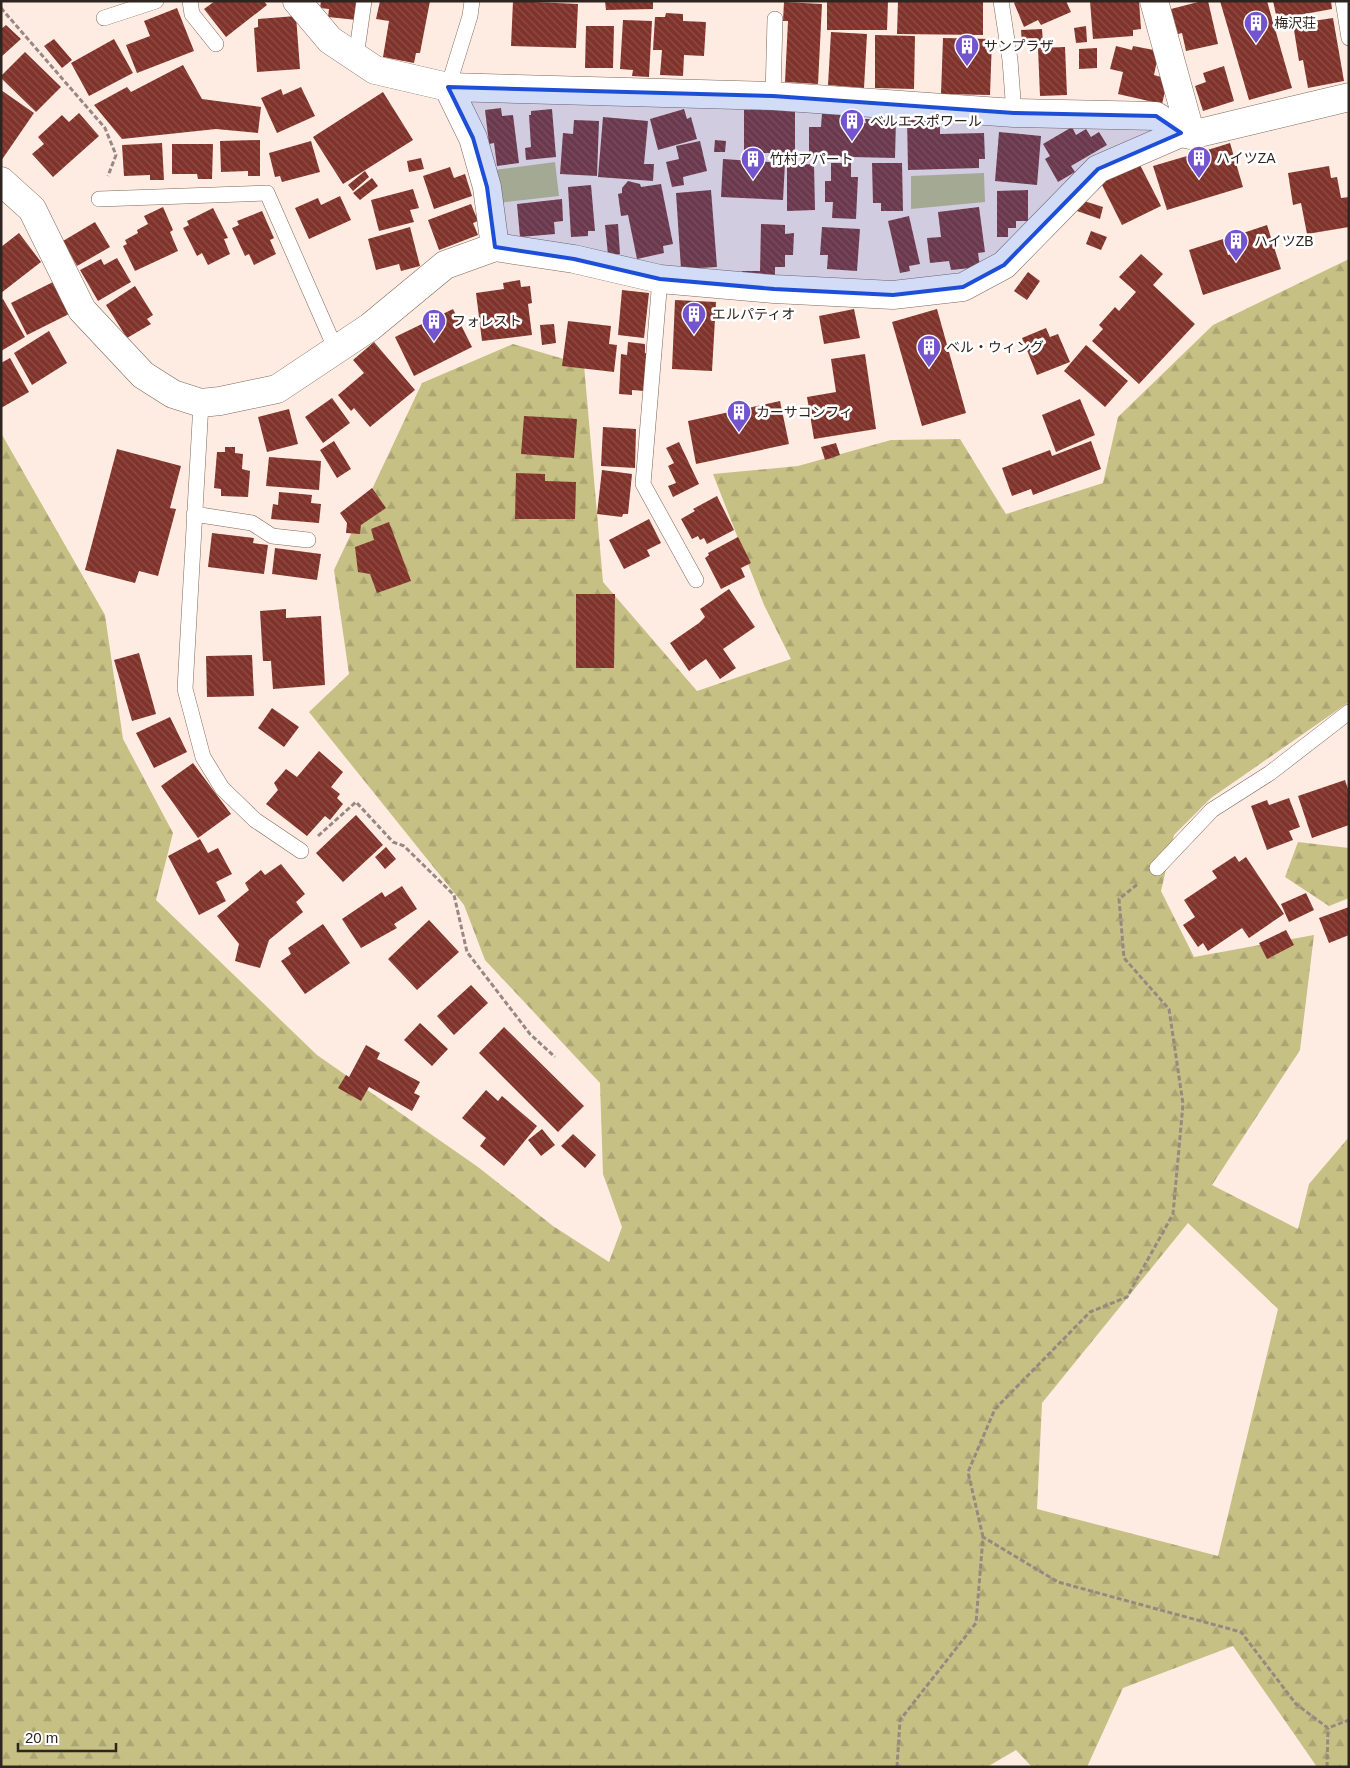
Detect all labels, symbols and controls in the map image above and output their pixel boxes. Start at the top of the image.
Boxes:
building icon: 梅沢荘 [1243,10,1269,44]
place label: 梅沢荘 [1274,15,1316,31]
building icon: サンプラザ [954,33,980,67]
place label: サンプラザ [984,38,1054,54]
building icon: ベルエスポワール [839,108,865,142]
place label: ベルエスポワール [870,113,982,129]
building icon: ハイツZA [1186,145,1212,179]
building icon: 竹村アパート [740,146,766,180]
place label: ハイツZA [1216,150,1276,166]
place label: 竹村アパート [770,151,854,167]
building icon: ハイツZB [1223,228,1249,262]
place label: ハイツZB [1254,233,1314,249]
building icon: エルパティオ [681,301,707,335]
place label: エルパティオ [712,306,795,322]
building icon: フォレスト [421,308,447,342]
place label: フォレスト [452,313,522,329]
building icon: ベル・ウィング [916,334,942,368]
place label: ベル・ウィング [946,339,1044,355]
building icon: カーサコンフィ [726,399,752,433]
place label: カーサコンフィ [756,404,853,420]
scale bar [18,1720,115,1752]
text: 20 m [25,1729,58,1746]

